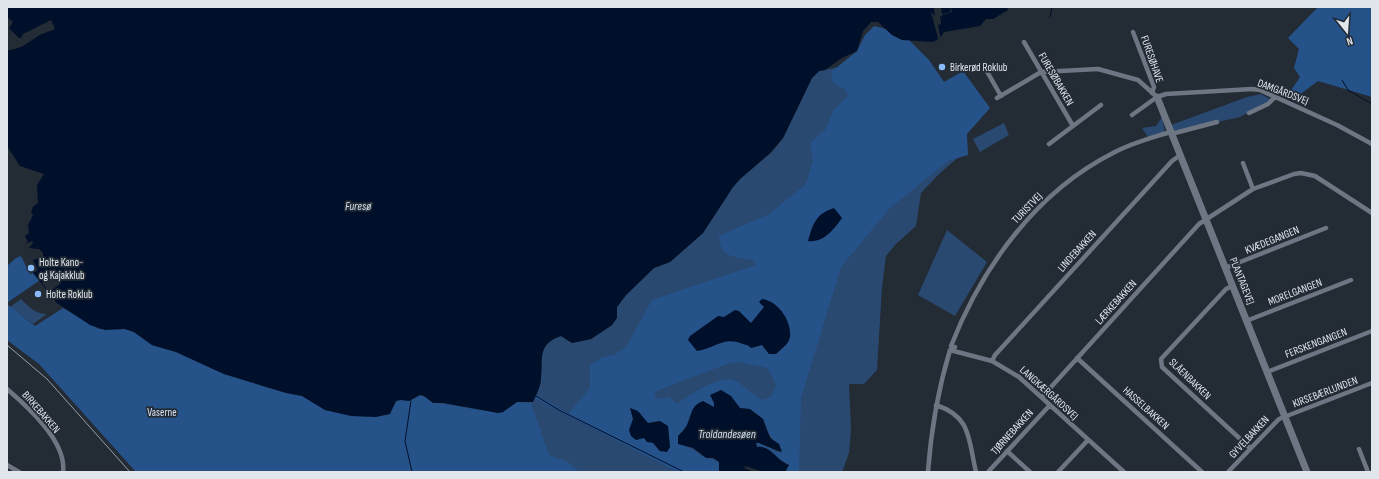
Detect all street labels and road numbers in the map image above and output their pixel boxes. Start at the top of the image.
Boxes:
street label: FURESØHAVE [1138,34,1166,84]
street label: FURESØBAKKEN [1036,50,1076,108]
street label: DAMGÅRDSVEJ [1256,76,1310,108]
street label: TURISTVEJ [1009,190,1045,226]
street label: KVÆDEGANGEN [1243,223,1301,257]
street label: LINDEBAKKEN [1055,228,1099,274]
street label: PLANTAGEVEJ [1227,256,1257,306]
street label: MORELGANGEN [1266,276,1324,308]
street label: LÆRKEBAKKEN [1093,277,1139,327]
street label: FERSKENGANGEN [1283,325,1349,361]
street label: SLÅENBAKKEN [1166,356,1214,402]
street label: LANGKÆRGÅRDSVEJ [1017,363,1081,423]
street label: KIRSEBÆRLUNDEN [1291,374,1359,410]
street label: HASSELBAKKEN [1120,384,1172,432]
street label: BIRKEBAKKEN [19,388,63,436]
street label: TJØRNEBAKKEN [988,407,1036,457]
street label: GYVELBAKKEN [1226,413,1272,461]

